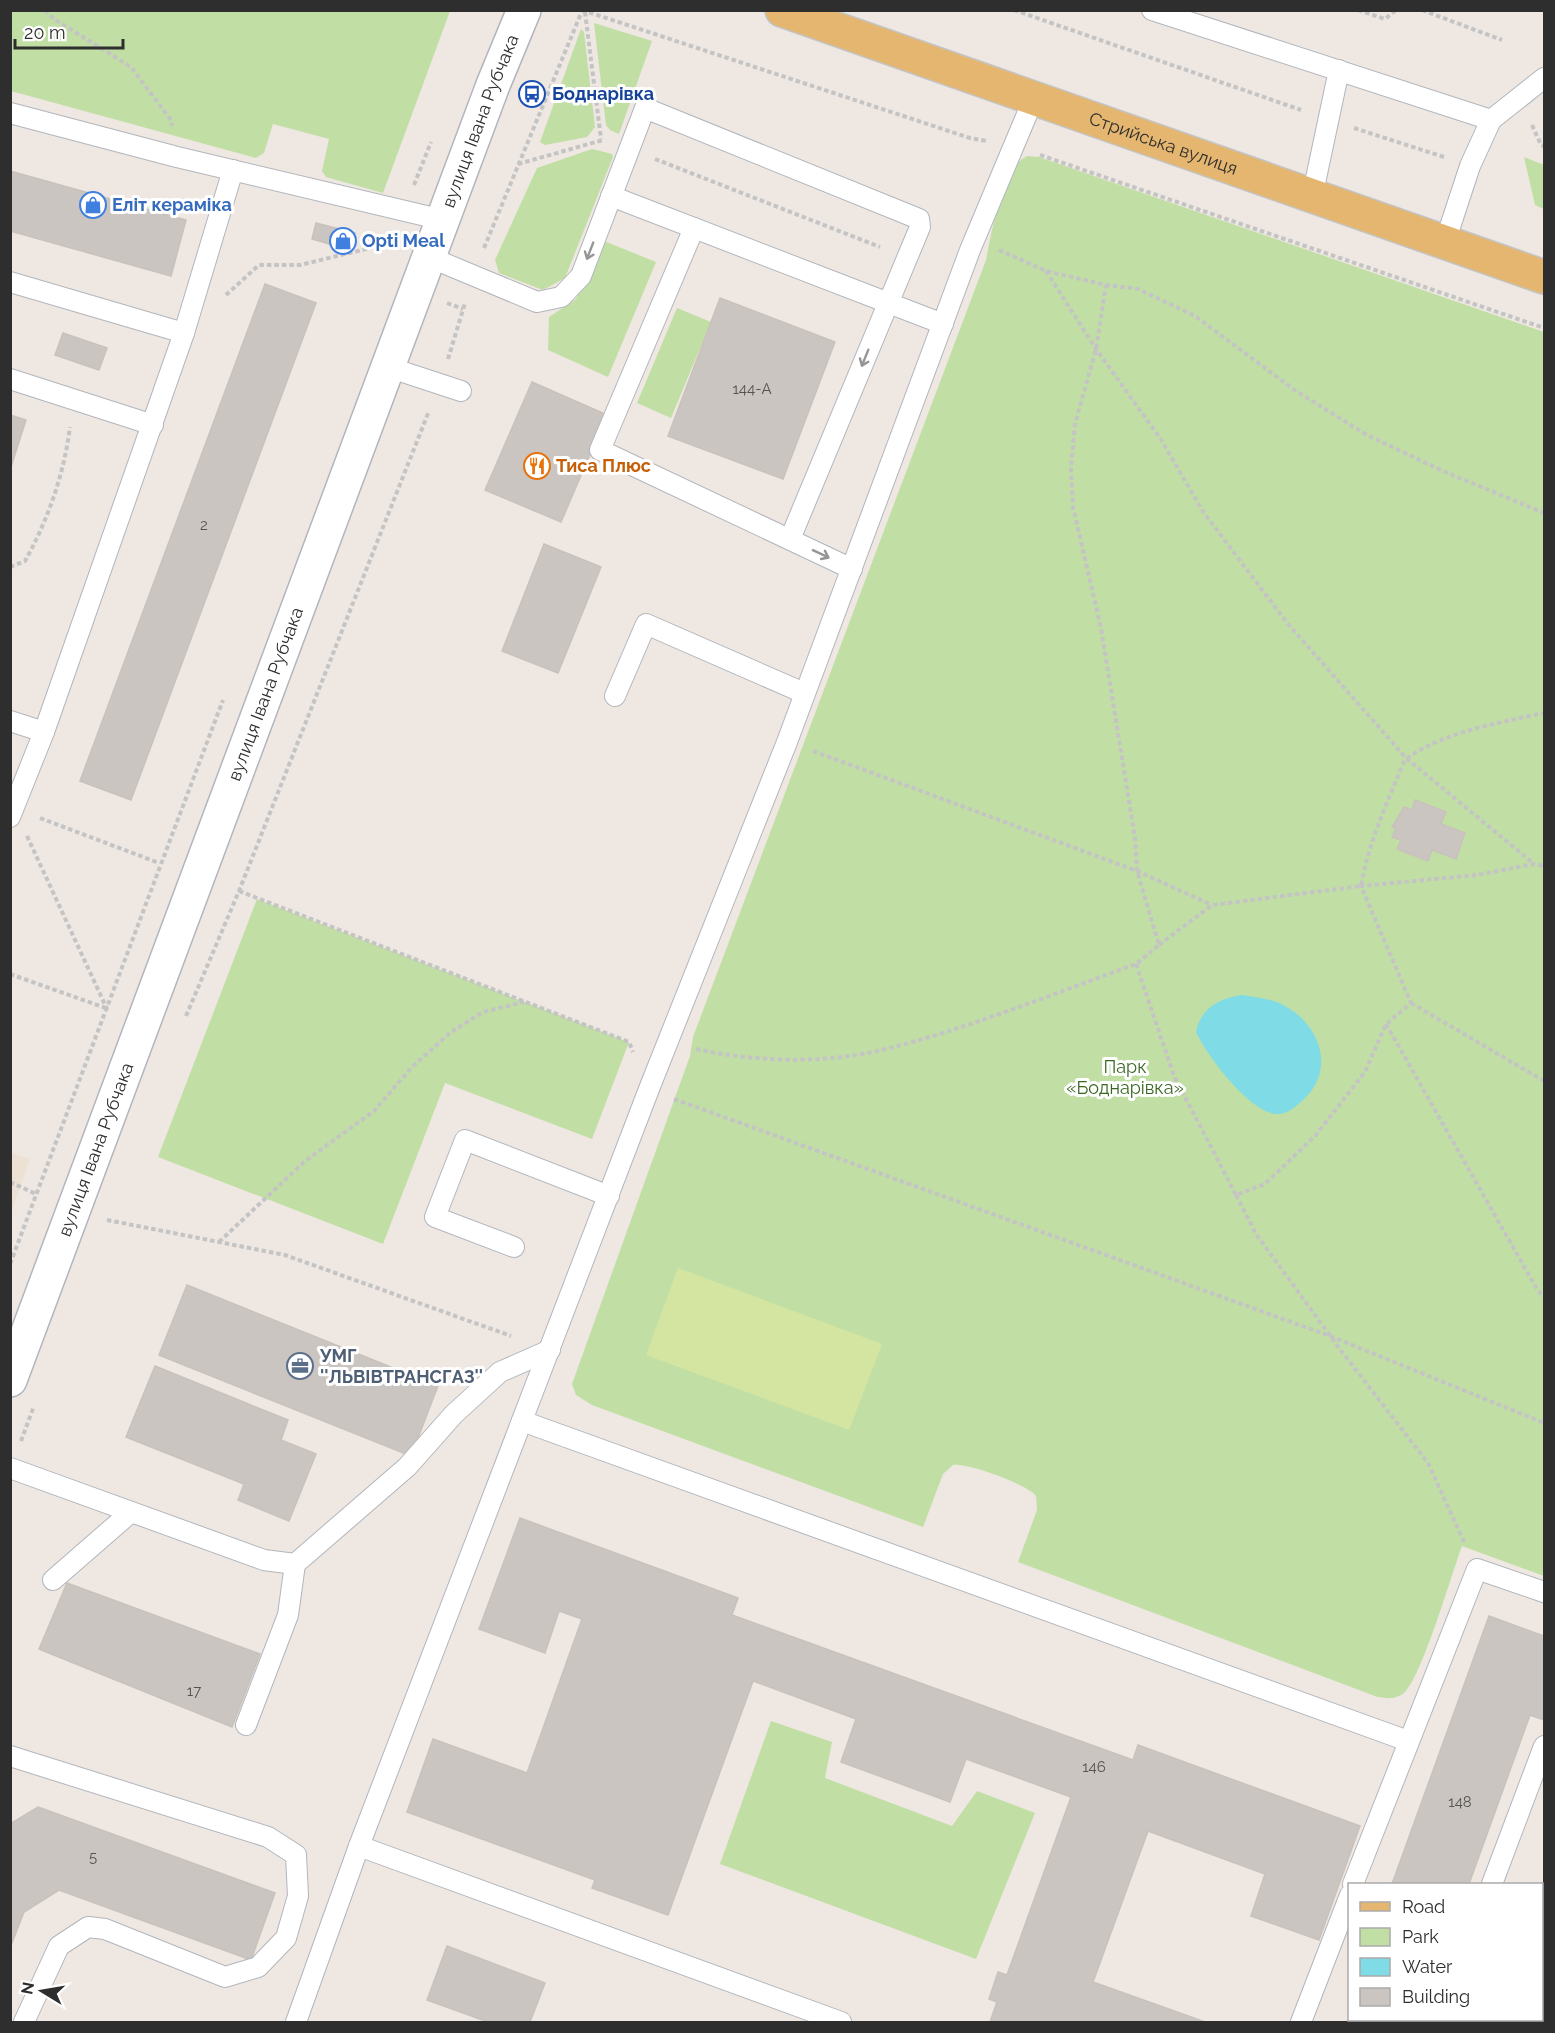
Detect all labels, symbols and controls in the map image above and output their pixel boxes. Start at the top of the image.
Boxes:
scale bar [15,12,123,50]
text: 20 m [24,22,66,43]
street label: вулиця Івана Рубчака [437,31,523,210]
bus stop icon: Боднарівка [517,79,547,109]
place label: Боднарівка [552,83,654,104]
street label: Стрийська вулиця [1086,107,1241,179]
shop icon: Еліт кераміка [78,190,108,220]
place label: Еліт кераміка [112,194,232,215]
shop icon: Opti Meal [328,226,358,256]
place label: Opti Meal [362,230,445,251]
one-way arrow [584,241,595,259]
one-way arrow [859,348,870,366]
house number: 144-А [732,380,772,398]
restaurant icon: Тиса Плюс [522,451,552,481]
place label: Тиса Плюс [556,455,651,476]
house number: 2 [200,516,208,534]
one-way arrow [812,548,830,560]
street label: вулиця Івана Рубчака [223,604,307,784]
park label: Парк «Боднарівка» [1066,1056,1184,1098]
street label: вулиця Івана Рубчака [54,1060,137,1239]
place label: УМГ ''ЛЬВІВТРАНСГАЗ'' [319,1345,483,1387]
office icon: УМГ ''ЛЬВІВТРАНСГАЗ'' [285,1351,315,1381]
house number: 17 [187,1682,201,1700]
house number: 146 [1082,1758,1106,1776]
house number: 148 [1448,1793,1472,1811]
house number: 5 [89,1848,97,1866]
legend [1348,1883,1543,2021]
text: Road [1402,1896,1445,1917]
text: Park [1402,1926,1439,1947]
text: Water [1402,1956,1453,1977]
north arrow [12,1961,72,2021]
text: N [17,1980,38,1996]
text: Building [1402,1986,1470,2007]

